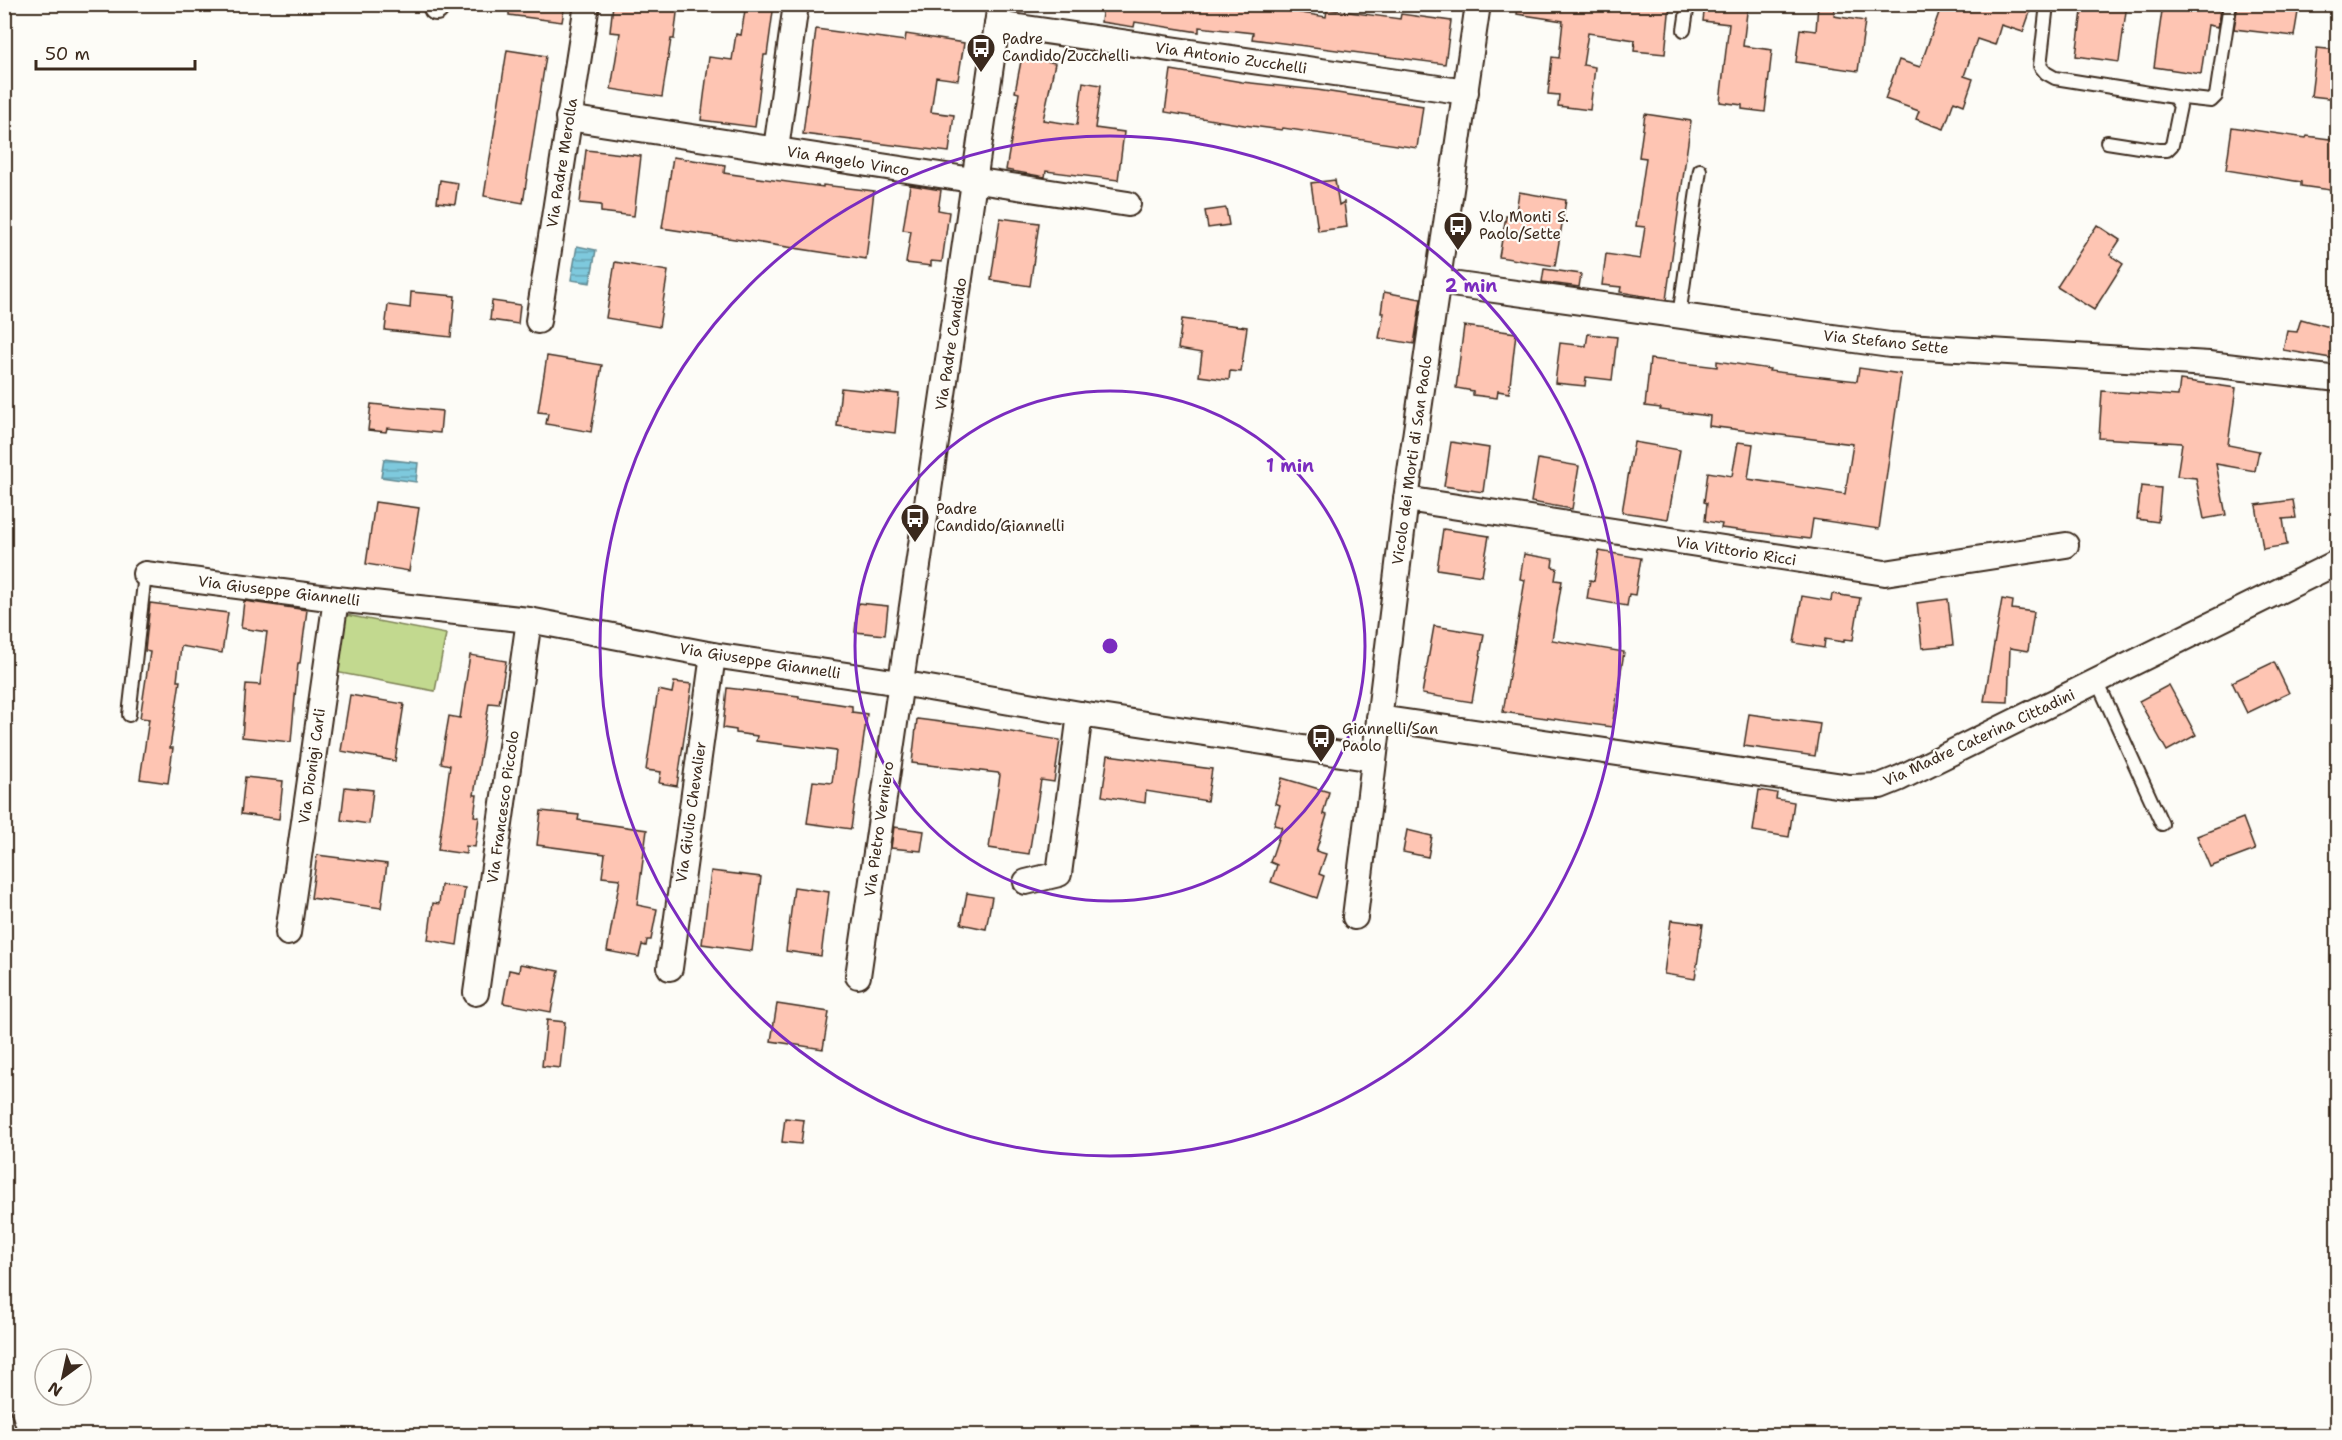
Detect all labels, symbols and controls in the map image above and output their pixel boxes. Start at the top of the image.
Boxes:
place label: Padre Candido/Zucchelli [1002,29,1129,66]
bus stop icon: Padre Candido/Zucchelli [965,32,997,74]
scale bar [36,33,195,71]
street label: Via Antonio Zucchelli [1154,37,1308,79]
text: 50 m [45,42,90,66]
street label: Via Padre Merolla [542,96,582,229]
street label: Via Angelo Vinco [785,141,911,181]
place label: V.lo Monti S. Paolo/Sette [1479,207,1569,244]
bus stop icon: V.lo Monti S. Paolo/Sette [1442,210,1474,252]
text: 2 min [1445,274,1497,298]
street label: Via Padre Candido [931,276,971,412]
street label: Via Stefano Sette [1822,325,1950,359]
street label: Vicolo dei Morti di San Paolo [1387,354,1437,566]
text: 1 min [1266,454,1314,478]
place label: Padre Candido/Giannelli [936,499,1065,536]
bus stop icon: Padre Candido/Giannelli [899,502,931,544]
street label: Via Vittorio Ricci [1674,532,1798,570]
street label: Via Giuseppe Giannelli [197,571,361,611]
centre of rings [1100,636,1120,656]
street label: Via Giuseppe Giannelli [678,638,842,684]
street label: Via Madre Caterina Cittadini [1880,685,2078,791]
street label: Via Dionigi Carli [294,707,330,825]
place label: Giannelli/San Paolo [1342,719,1438,756]
bus stop icon: Giannelli/San Paolo [1305,722,1337,764]
street label: Via Francesco Piccolo [482,729,524,885]
street label: Via Giulio Chevalier [671,740,711,884]
street label: Via Pietro Verniero [860,760,898,898]
north arrow [33,1347,93,1407]
text: N [44,1377,66,1401]

